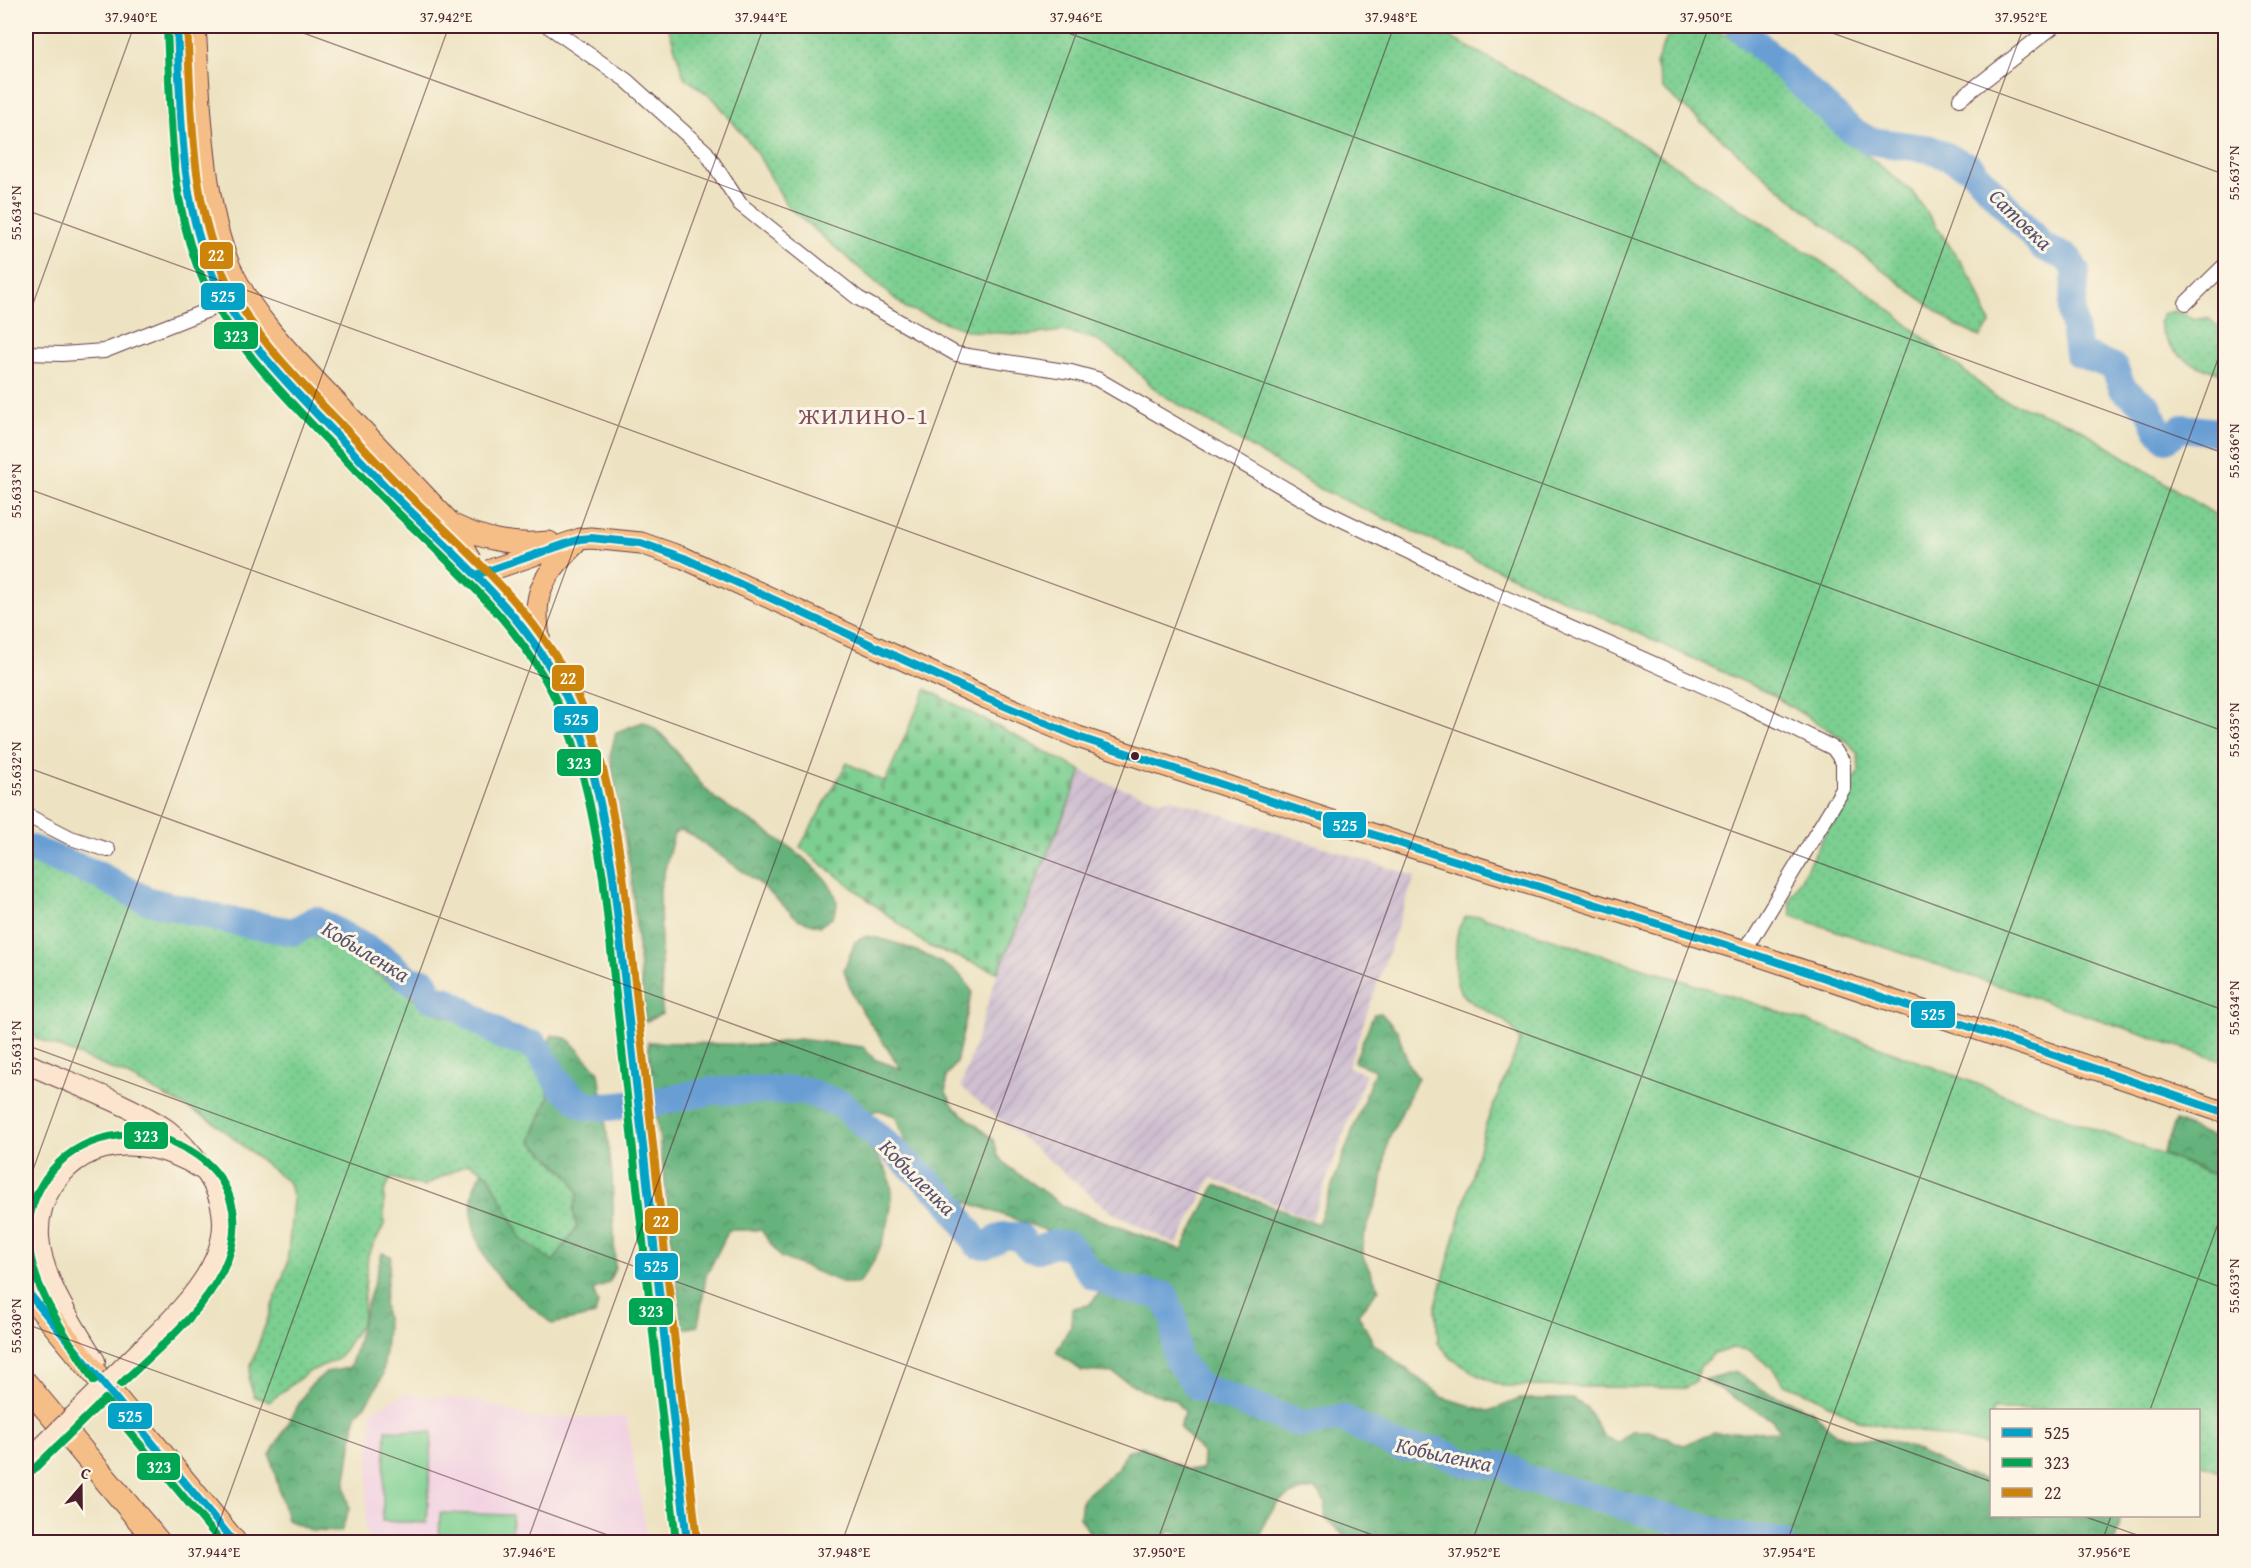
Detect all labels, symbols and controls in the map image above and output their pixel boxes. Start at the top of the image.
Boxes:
text: 37.940°E [105,6,158,27]
text: 37.942°E [420,6,473,27]
text: 37.944°E [735,6,788,27]
text: 37.946°E [1050,6,1103,27]
text: 37.948°E [1365,6,1418,27]
text: 37.950°E [1680,6,1733,27]
text: 37.952°E [1995,6,2048,27]
text: 55.637°N [2223,145,2244,200]
water label: Сатовка [1982,181,2060,257]
text: 55.634°N [5,185,26,240]
line badge: 22 [199,241,234,270]
text: 22 [208,243,224,267]
line badge: 525 [200,282,246,311]
text: 525 [211,284,235,308]
line badge: 323 [213,321,259,350]
text: 323 [224,324,248,348]
district label: ЖИЛИНО-1 [797,398,930,433]
text: 55.636°N [2223,423,2244,478]
text: 55.633°N [5,463,26,518]
line badge: 22 [551,664,585,692]
text: 22 [560,666,576,690]
text: 55.635°N [2223,702,2244,757]
line badge: 525 [553,705,599,734]
text: 525 [564,707,588,731]
text: 55.632°N [5,741,26,796]
line badge: 323 [556,748,602,777]
unlabelled marker [1129,750,1141,762]
text: 323 [567,751,591,775]
line badge: 525 [1322,811,1367,839]
text: 525 [1333,813,1357,837]
water label: Кобыленка [316,912,416,990]
text: 55.634°N [2223,980,2244,1035]
line badge: 525 [1910,1000,1956,1029]
text: 525 [1921,1002,1945,1026]
text: 55.631°N [5,1020,26,1075]
line badge: 323 [123,1121,169,1150]
text: 323 [134,1124,158,1148]
water label: Кобыленка [872,1131,964,1223]
line badge: 22 [644,1207,679,1235]
text: 22 [653,1209,669,1233]
line badge: 525 [634,1252,679,1281]
text: 525 [644,1254,668,1278]
text: 55.633°N [2223,1258,2244,1313]
line badge: 323 [628,1297,674,1326]
text: 55.630°N [5,1298,26,1353]
text: 323 [639,1299,663,1323]
line badge: 525 [107,1402,153,1430]
text: 525 [118,1404,142,1428]
legend [1990,1409,2200,1517]
text: 525 [2044,1419,2070,1446]
water label: Кобыленка [1393,1428,1495,1480]
text: 323 [2044,1449,2070,1476]
line badge: 323 [136,1452,181,1481]
text: 323 [147,1455,171,1479]
north arrow [51,1457,111,1517]
text: С [78,1460,94,1486]
text: 22 [2044,1479,2061,1506]
text: 37.944°E [188,1541,241,1562]
text: 37.946°E [503,1541,556,1562]
text: 37.948°E [818,1541,871,1562]
text: 37.950°E [1133,1541,1186,1562]
text: 37.952°E [1448,1541,1501,1562]
text: 37.954°E [1763,1541,1816,1562]
text: 37.956°E [2078,1541,2131,1562]

